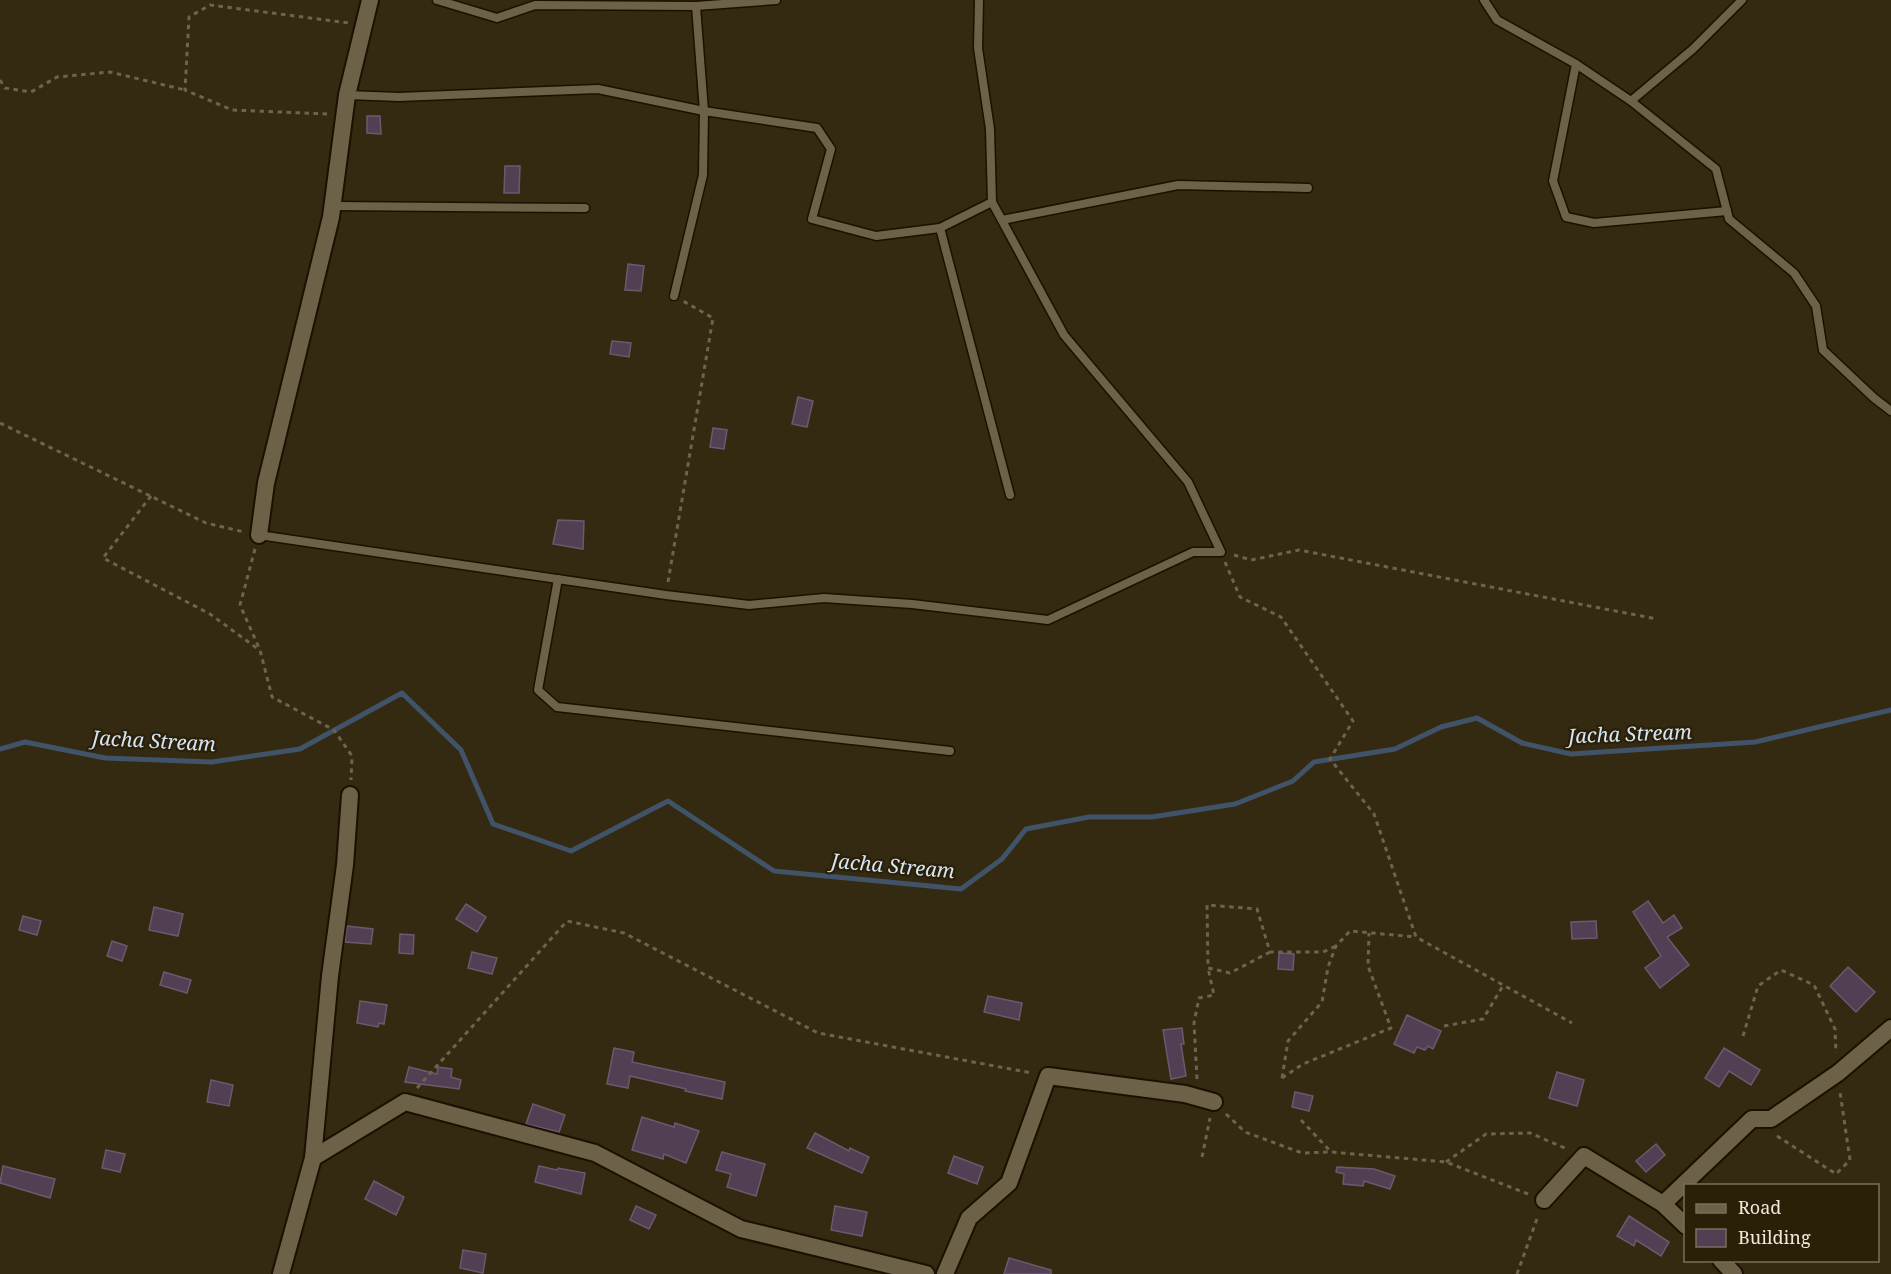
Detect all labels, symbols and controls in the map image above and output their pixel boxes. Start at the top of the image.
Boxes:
water label: Jacha Stream [1564,718,1692,749]
water label: Jacha Stream [88,724,217,757]
water label: Jacha Stream [826,846,956,884]
legend [1684,1184,1879,1262]
text: Road [1738,1195,1781,1219]
text: Building [1738,1225,1811,1249]

